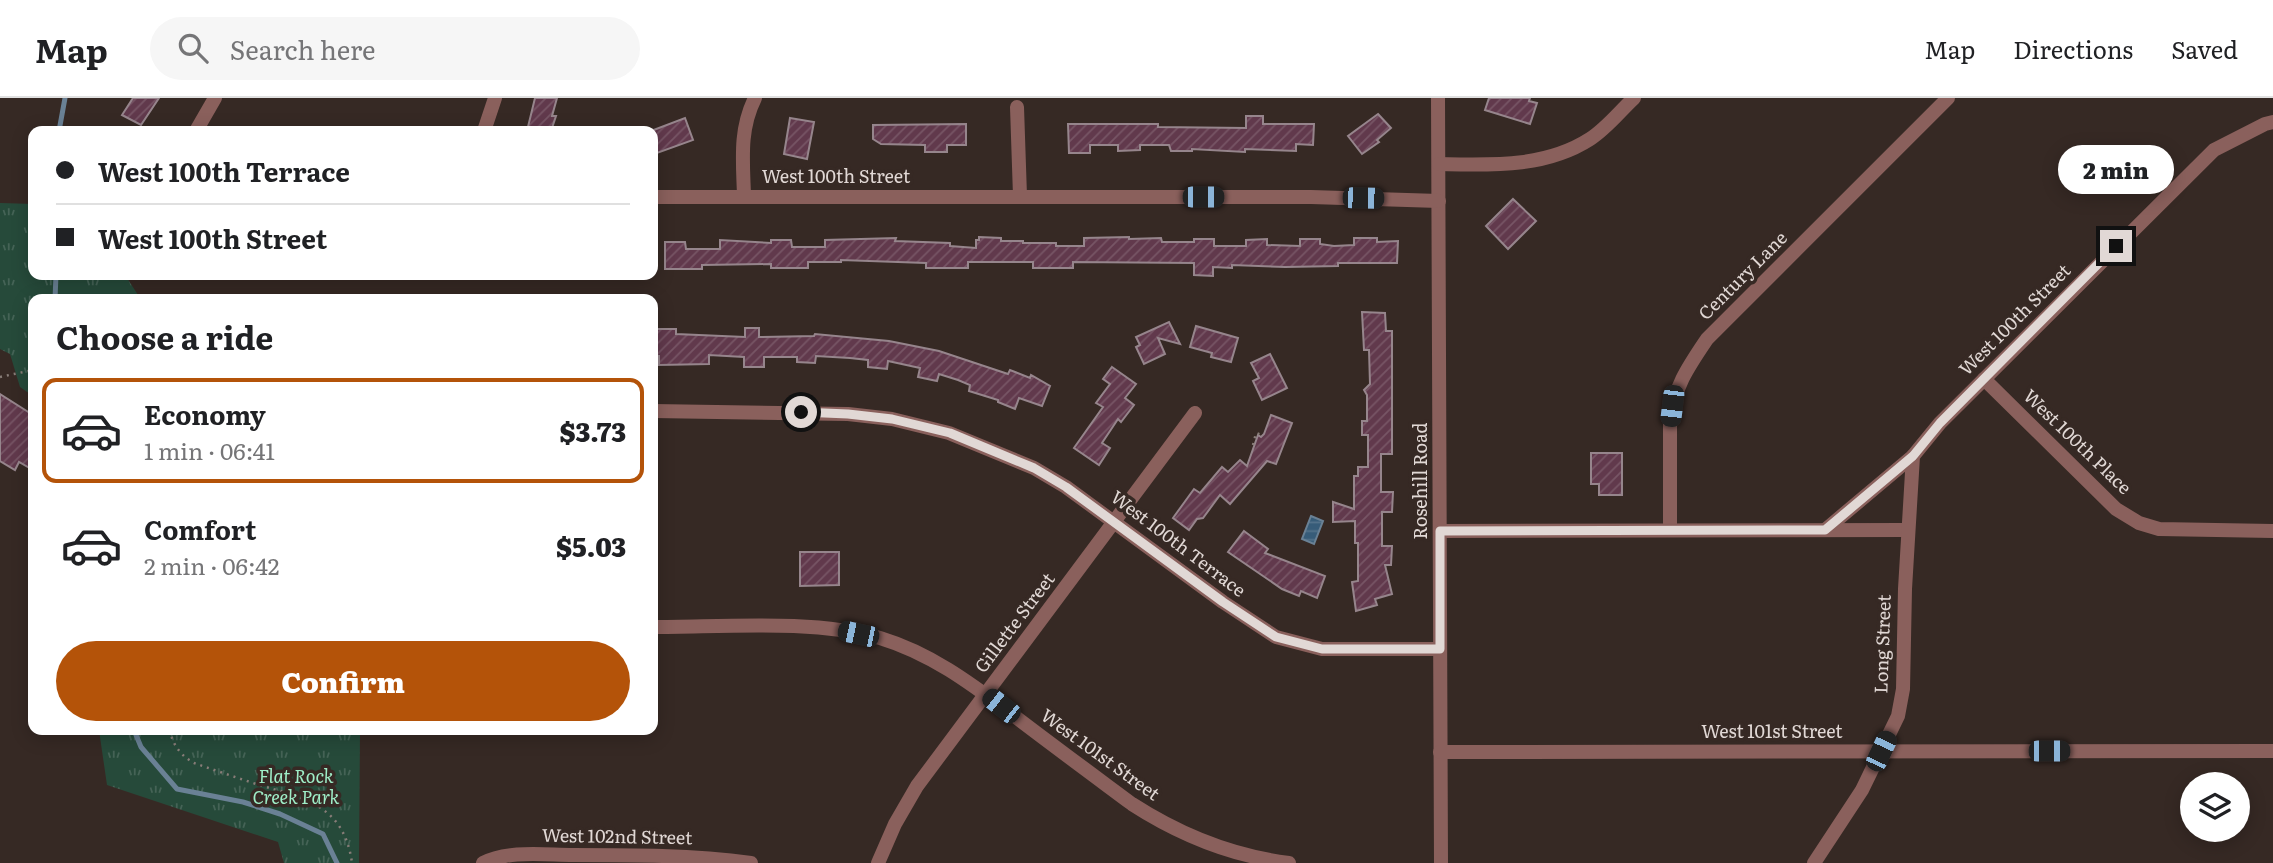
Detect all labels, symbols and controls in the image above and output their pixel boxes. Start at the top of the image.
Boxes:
search box [150,17,640,80]
text: Map [35,24,108,73]
icon: search [174,29,212,67]
text: Search here [230,29,376,68]
text: Map [1924,31,1975,66]
text: Directions [2013,31,2133,66]
text: Saved [2171,31,2238,66]
callout: 2 min [2058,144,2174,194]
text: West 100th Terrace [98,151,350,190]
text: 2 min [2083,152,2149,186]
street label: West 100th Street [762,162,911,189]
car [1183,187,1225,208]
car [1342,187,1385,209]
text: West 100th Street [98,218,327,257]
street label: Century Lane [1691,224,1793,326]
route end [2100,230,2132,262]
street label: West 100th Street [1952,256,2076,381]
text: Choose a ride [56,312,273,360]
street label: West 100th Place [2018,382,2138,500]
car [1660,384,1685,428]
text: Economy [144,394,266,433]
route start [785,396,817,428]
icon: car [60,399,123,462]
text: $3.73 [560,411,626,450]
street label: Rosehill Road [1406,422,1433,540]
text: 1 min · 06:41 [144,433,275,467]
street label: West 100th Terrace [1106,483,1252,603]
text: Comfort [144,509,256,548]
icon: car [60,514,123,577]
text: $5.03 [556,526,626,565]
text: 2 min · 06:42 [144,548,280,582]
street label: Gillette Street [967,566,1061,678]
street label: Long Street [1866,593,1897,694]
car [836,619,881,649]
button: Confirm [56,641,630,721]
car [978,685,1025,727]
street label: West 101st Street [1036,701,1167,807]
street label: West 101st Street [1701,717,1843,744]
car [1863,728,1900,774]
car [2029,741,2071,762]
park label: Flat Rock Creek Park [253,762,340,810]
map controls [2180,772,2250,842]
button: layers [2180,772,2250,842]
street label: West 102nd Street [542,821,693,850]

